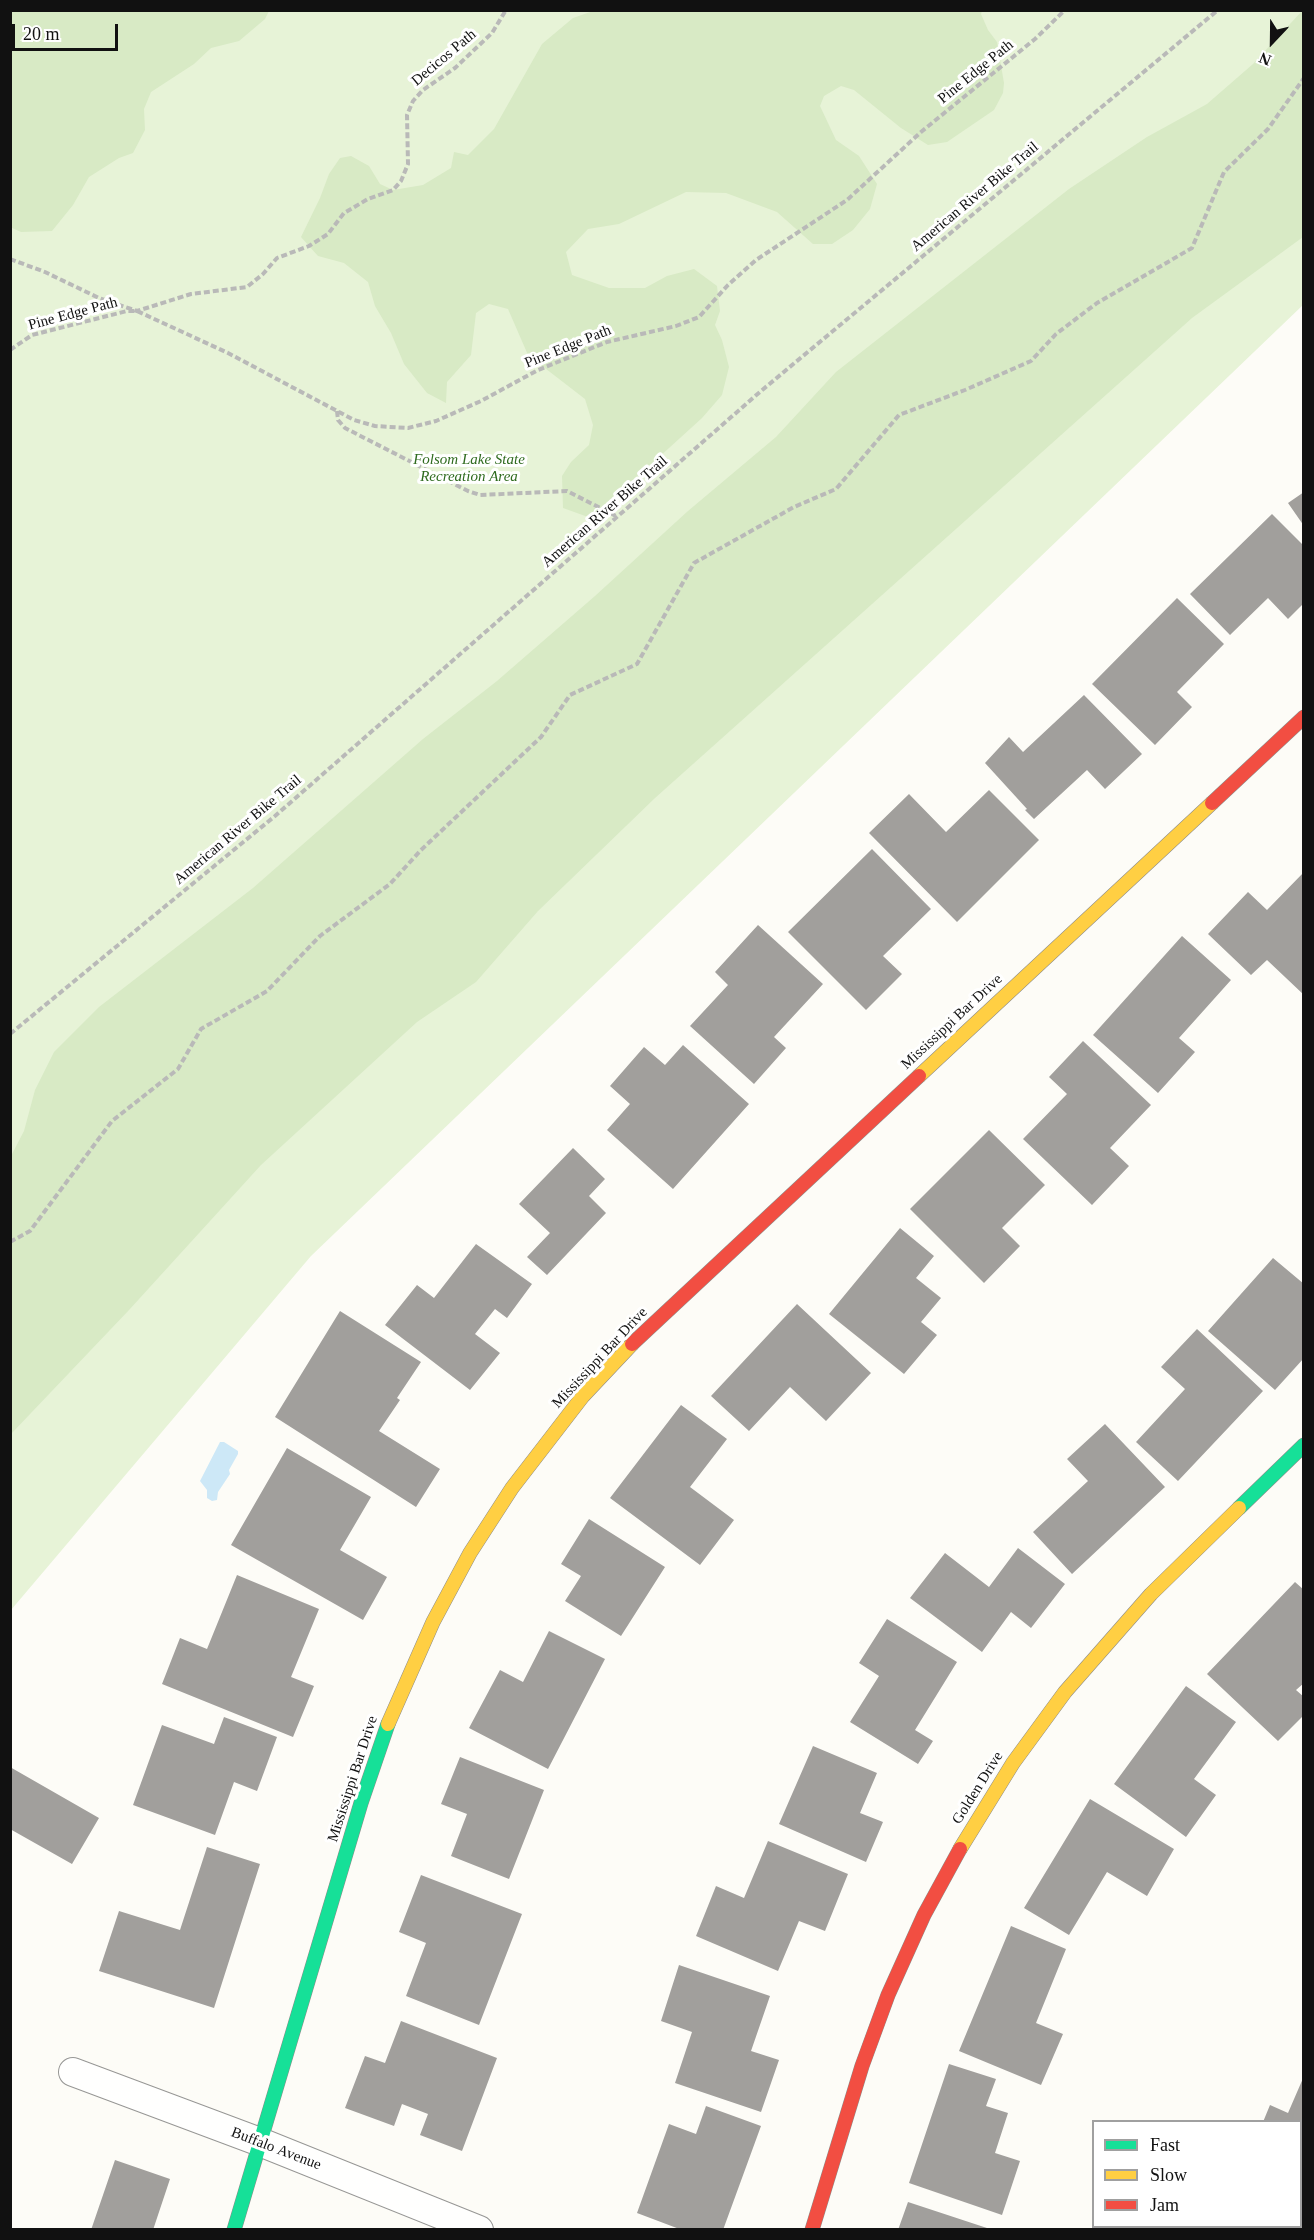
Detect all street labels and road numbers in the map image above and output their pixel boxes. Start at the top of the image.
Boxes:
street label: Decicos Path [408,26,480,90]
street label: Pine Edge Path [935,36,1017,108]
street label: American River Bike Trail [908,138,1042,256]
street label: Pine Edge Path [26,293,120,335]
street label: Pine Edge Path [522,321,614,373]
street label: American River Bike Trail [538,453,672,571]
street label: American River Bike Trail [171,771,305,889]
street label: Mississippi Bar Drive [898,971,1006,1073]
street label: Mississippi Bar Drive [549,1304,651,1412]
street label: Mississippi Bar Drive [324,1714,382,1844]
street label: Golden Drive [949,1748,1007,1828]
street label: Buffalo Avenue [229,2124,323,2174]

